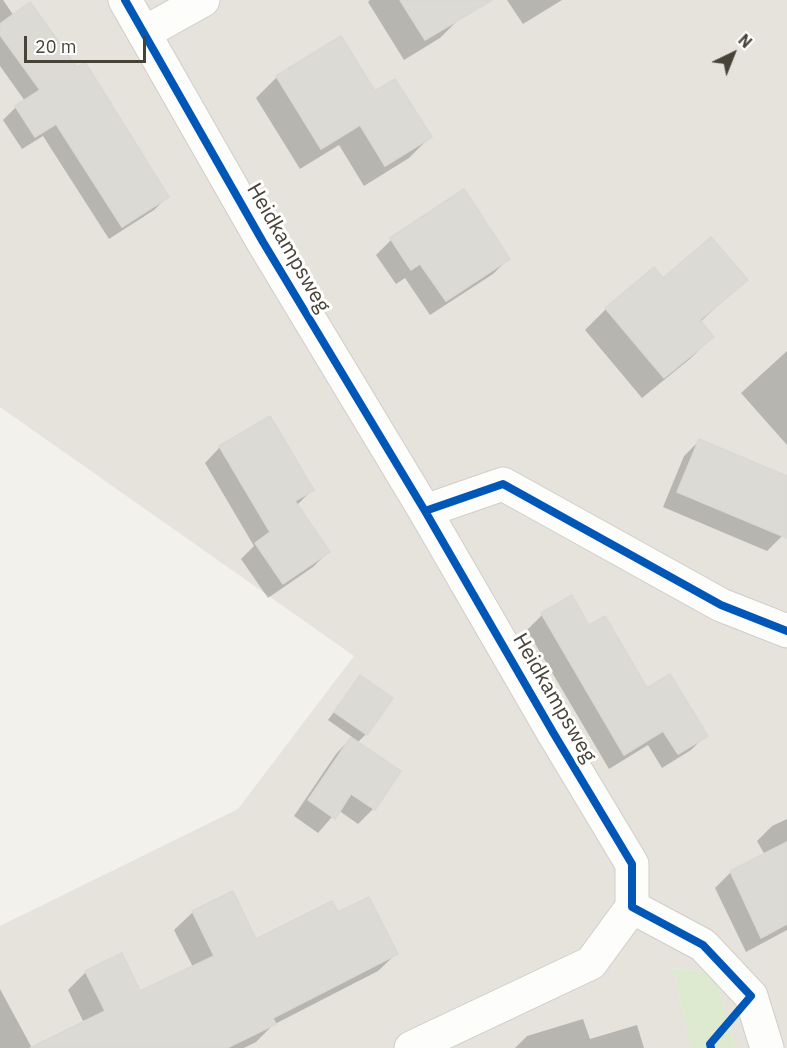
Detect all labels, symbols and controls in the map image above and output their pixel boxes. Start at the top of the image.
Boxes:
scale bar [27,24,148,62]
north arrow [703,24,763,84]
text: N [734,30,756,52]
text: 20 m [35,35,77,58]
street label: Heidkampsweg [241,179,335,317]
street label: Heidkampsweg [507,629,601,767]

